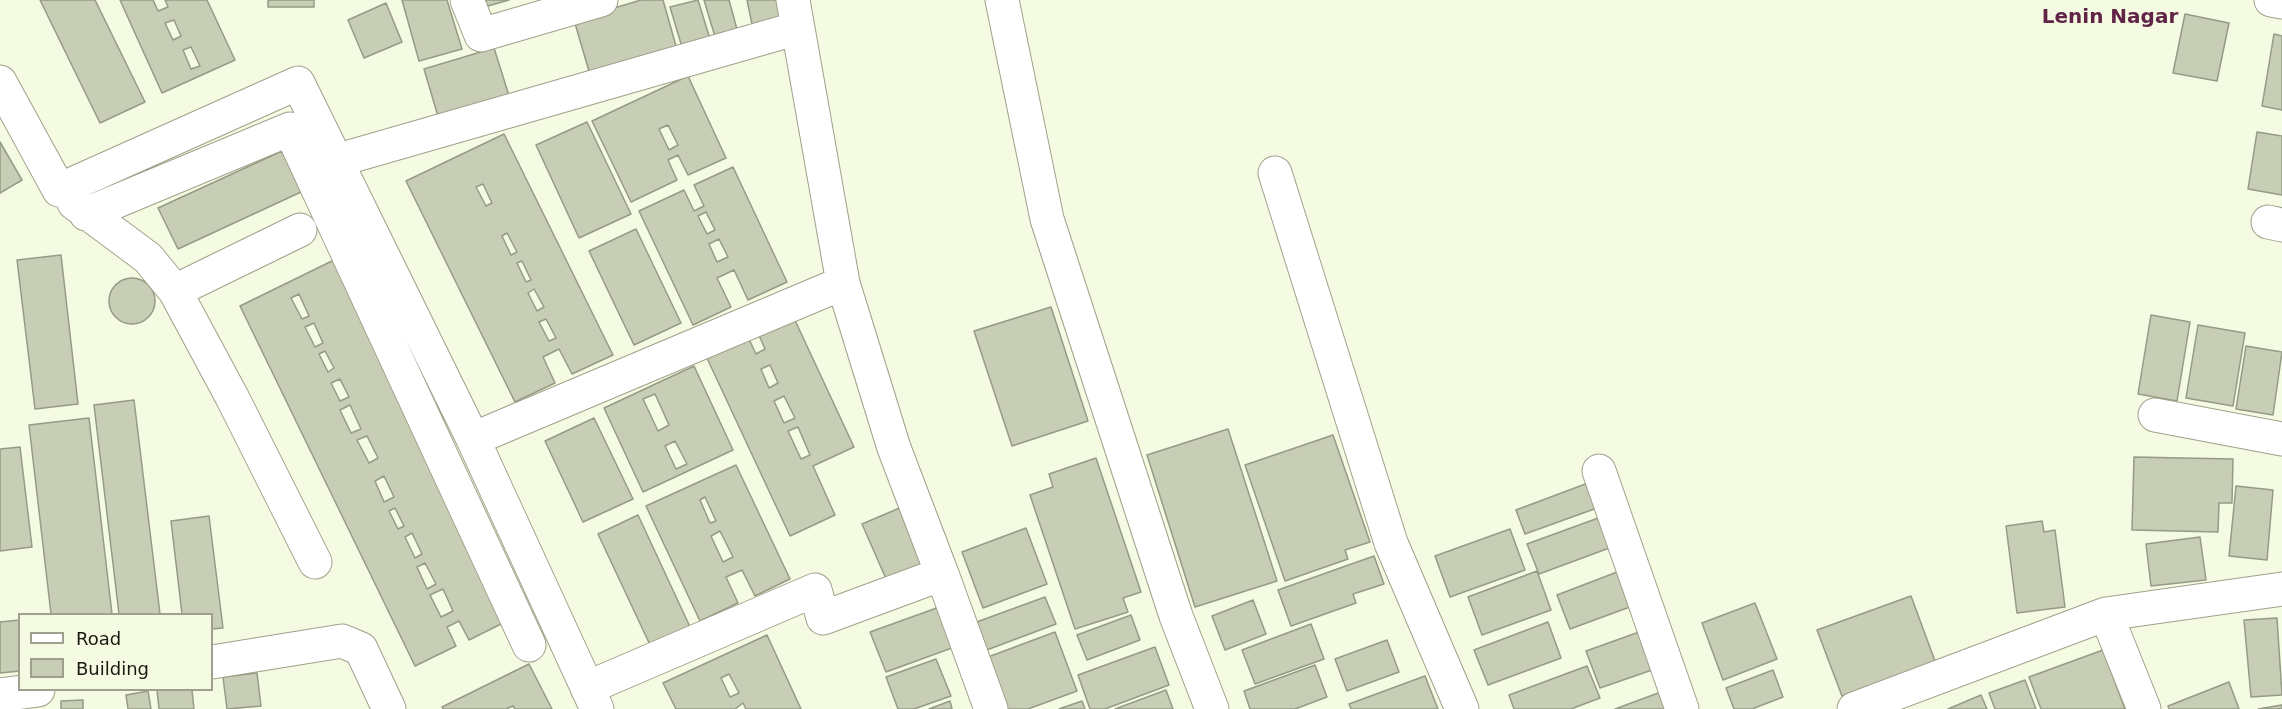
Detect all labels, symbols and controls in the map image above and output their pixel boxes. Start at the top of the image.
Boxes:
district label: Lenin Nagar [2042,6,2178,30]
legend [18,613,213,691]
text: Road [76,628,121,649]
text: Building [76,658,149,679]

